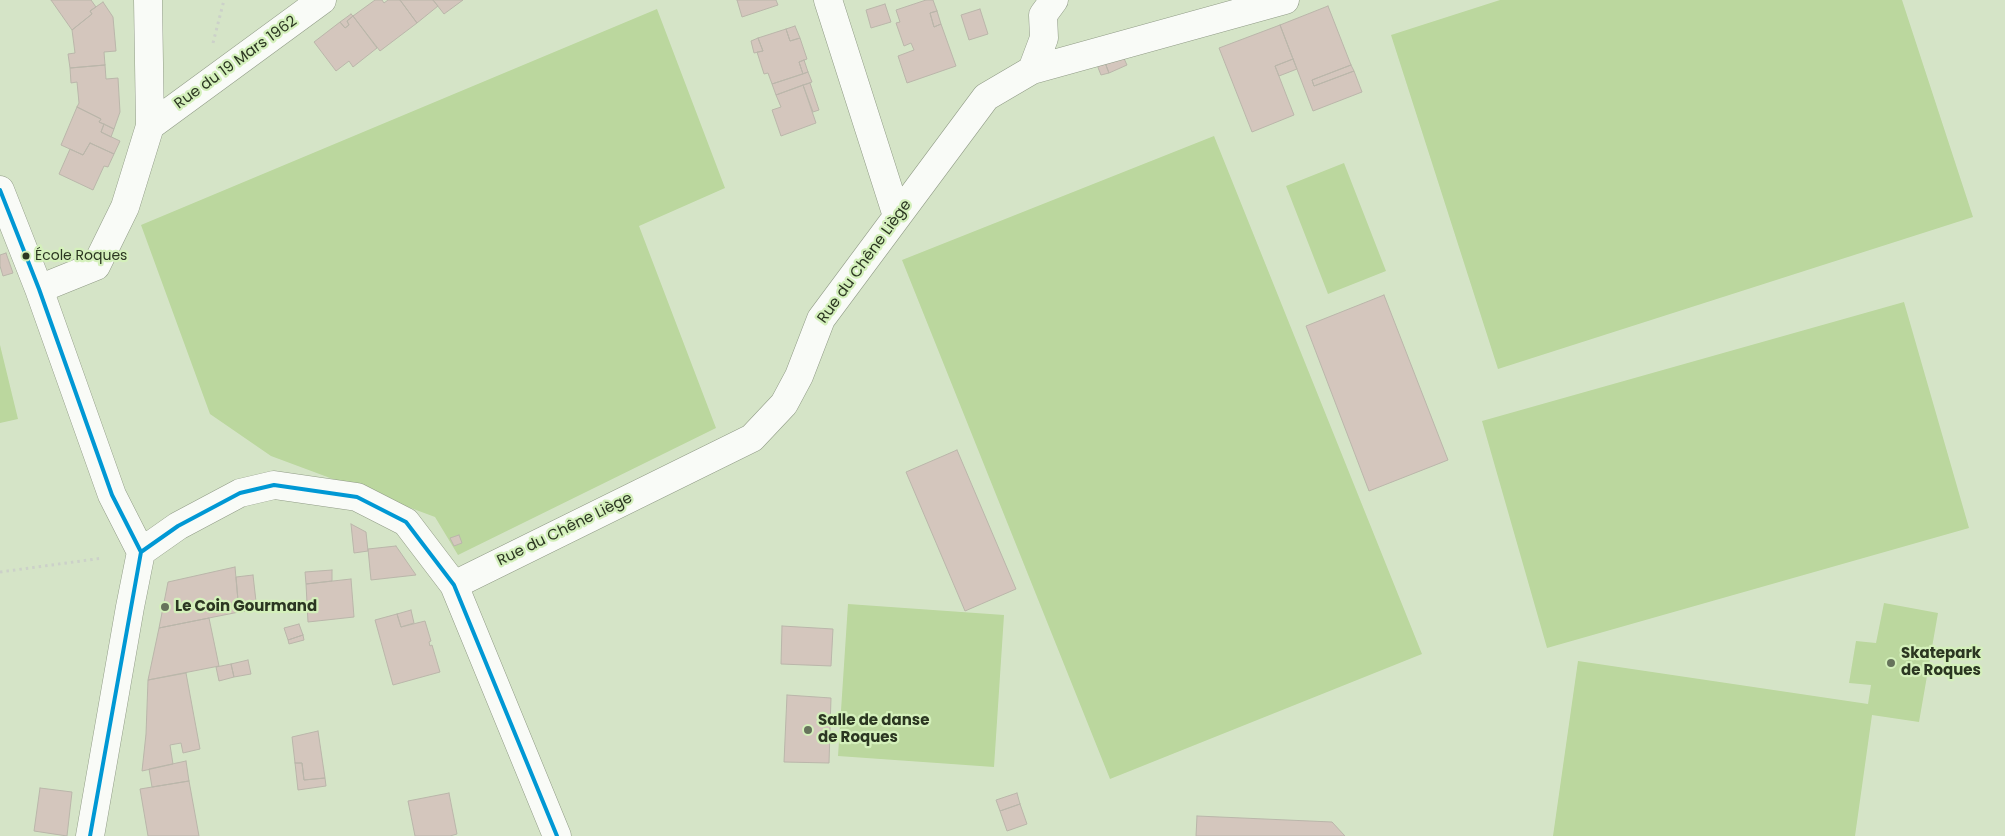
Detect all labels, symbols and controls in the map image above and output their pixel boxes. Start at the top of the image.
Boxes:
street label: Rue du 19 Mars 1962 [171,13,301,113]
street label: Rue du Chêne Liège [814,197,916,327]
place label: École Roques [35,248,127,264]
marker: École Roques [21,251,31,261]
street label: Rue du Chêne Liège [495,489,635,571]
place label: Le Coin Gourmand [175,598,317,616]
marker: Le Coin Gourmand [159,601,171,613]
place label: Skatepark de Roques [1901,645,1981,680]
marker: Skatepark de Roques [1885,657,1897,669]
place label: Salle de danse de Roques [818,712,929,747]
marker: Salle de danse de Roques [802,724,814,736]

